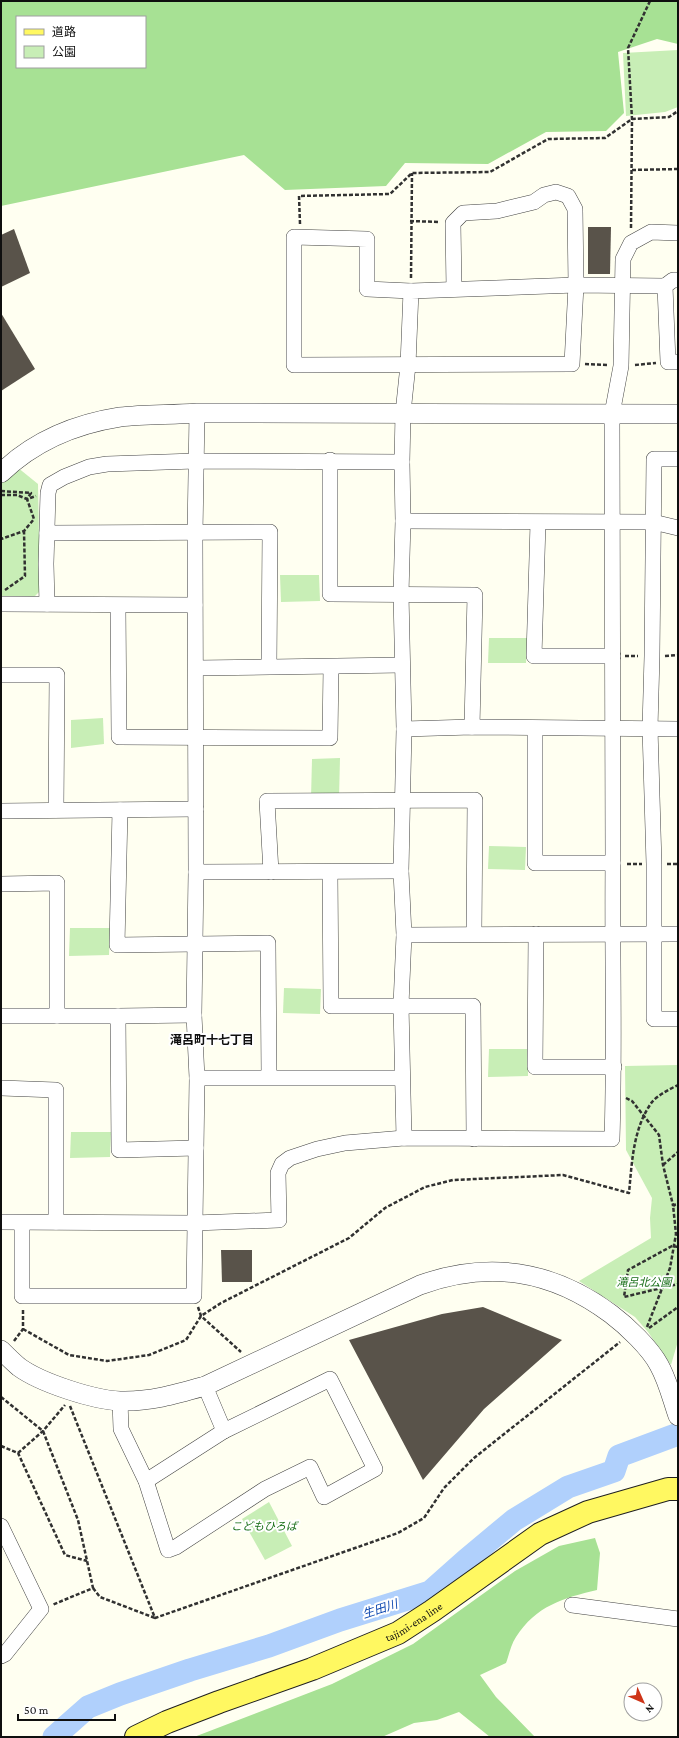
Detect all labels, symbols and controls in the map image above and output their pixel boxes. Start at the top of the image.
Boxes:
legend [16,16,146,68]
text: 道路 [52,25,76,39]
text: 公園 [52,45,76,59]
district label: 滝呂町十七丁目 [170,1033,254,1047]
park label: 滝呂北公園 [617,1276,673,1288]
park label: こどもひろば [231,1520,299,1532]
water label: 生田川 [361,1596,401,1621]
street label: tajimi-ena line [383,1600,444,1644]
north arrow [623,1682,663,1722]
scale bar [18,1696,115,1722]
text: N [643,1702,657,1716]
text: 50 m [24,1703,49,1717]

